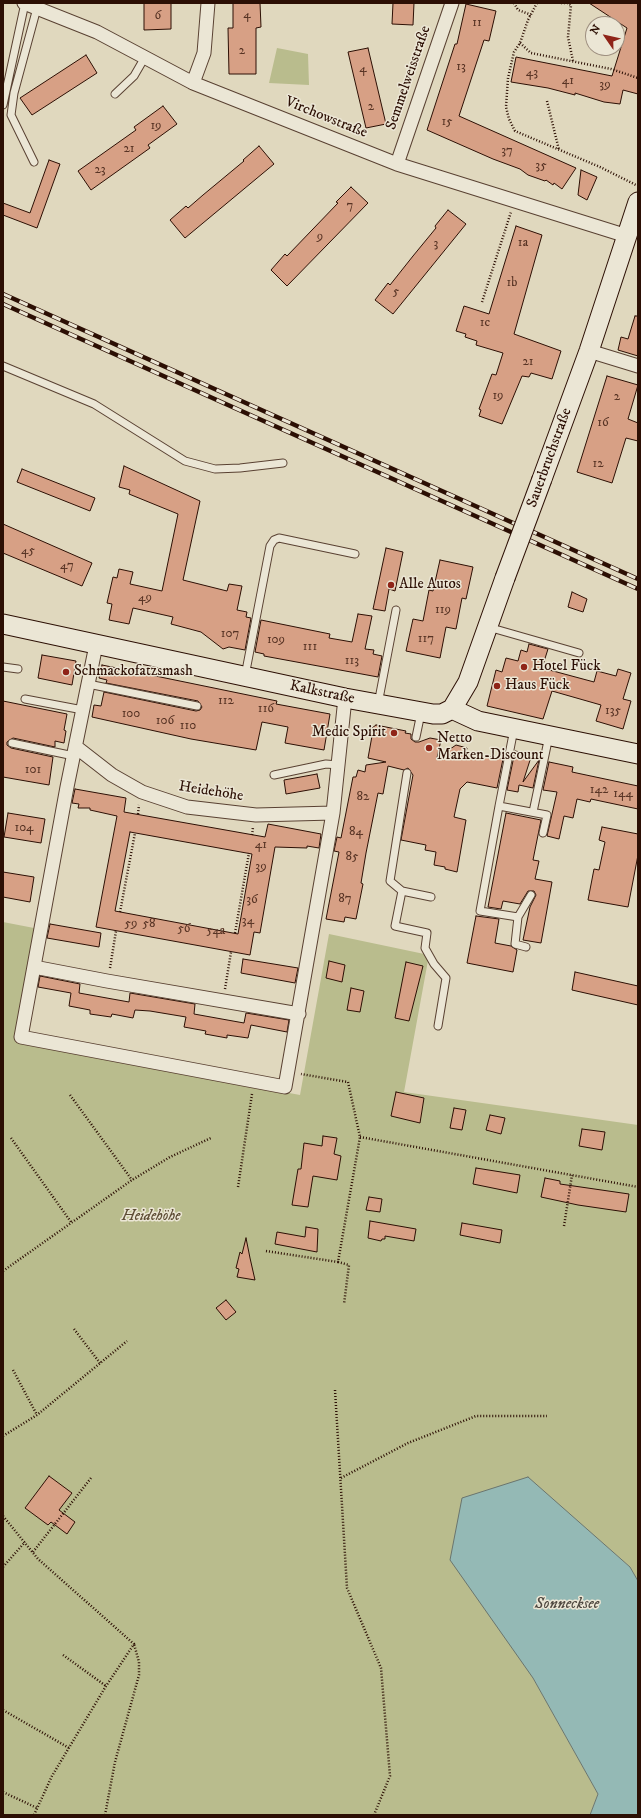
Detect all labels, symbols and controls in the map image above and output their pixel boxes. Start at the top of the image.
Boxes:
house number: 4 [243,7,251,23]
house number: 6 [155,8,161,24]
house number: 11 [472,15,482,31]
north arrow [585,16,625,56]
text: N [588,22,604,38]
street label: Semmelweisstraße [383,24,435,132]
house number: 2 [239,43,245,59]
house number: 13 [456,59,466,75]
house number: 4 [359,61,367,77]
house number: 43 [526,65,538,81]
house number: 41 [562,73,574,89]
house number: 39 [599,77,611,93]
street label: Virchowstraße [282,93,370,143]
house number: 2 [368,99,374,115]
house number: 15 [441,114,453,130]
house number: 19 [150,118,162,134]
house number: 21 [123,141,135,157]
house number: 37 [501,143,513,159]
house number: 35 [535,158,547,174]
house number: 23 [94,162,106,178]
house number: 7 [347,198,353,214]
house number: 9 [317,229,323,245]
house number: 1a [518,235,528,251]
house number: 3 [434,236,438,252]
house number: 1b [507,275,517,291]
house number: 5 [393,284,399,300]
house number: 1c [480,315,490,331]
house number: 21 [522,354,534,370]
house number: 19 [492,388,504,404]
house number: 2 [614,389,620,405]
street label: Sauerbruchstraße [524,406,576,510]
house number: 16 [597,415,609,431]
house number: 12 [592,456,604,472]
house number: 45 [21,543,35,559]
house number: 47 [60,558,74,574]
place label: Alle Autos [399,576,461,594]
marker: Alle Autos [386,580,396,590]
house number: 49 [138,590,152,606]
house number: 119 [435,602,451,618]
house number: 107 [221,626,239,642]
house number: 117 [418,631,434,647]
house number: 109 [267,632,285,648]
house number: 111 [303,639,317,655]
house number: 113 [345,653,359,669]
place label: Hotel Fück [532,658,601,676]
marker: Hotel Fück [519,662,529,672]
place label: Schmackofatzsmash [74,663,193,681]
marker: Schmackofatzsmash [61,667,71,677]
street label: Kalkstraße [288,677,356,709]
place label: Haus Fück [505,677,570,695]
marker: Haus Fück [492,681,502,691]
house number: 112 [218,693,234,709]
house number: 116 [258,701,274,717]
house number: 135 [605,703,621,719]
house number: 100 [122,706,140,722]
house number: 106 [156,713,174,729]
house number: 110 [180,718,196,734]
place label: Medic Spirit [312,724,386,742]
marker: Medic Spirit [389,728,399,738]
place label: Netto Marken-Discount [437,730,544,765]
marker: Netto Marken-Discount [424,743,434,753]
house number: 101 [25,762,41,778]
street label: Heidehöhe [177,778,245,806]
house number: 142 [590,782,608,798]
house number: 144 [613,786,633,802]
house number: 82 [357,789,369,805]
house number: 104 [14,820,34,836]
house number: 84 [349,824,363,840]
house number: 41 [255,837,267,853]
house number: 85 [346,849,358,865]
house number: 39 [255,859,267,875]
house number: 87 [338,891,352,907]
house number: 36 [246,892,258,908]
house number: 34 [242,913,254,929]
house number: 59 [125,916,137,932]
house number: 58 [143,916,155,932]
house number: 56 [177,921,191,937]
house number: 54a [207,923,225,939]
park label: Heidehöhe [122,1208,180,1226]
water label: Sonnecksee [535,1595,599,1615]

